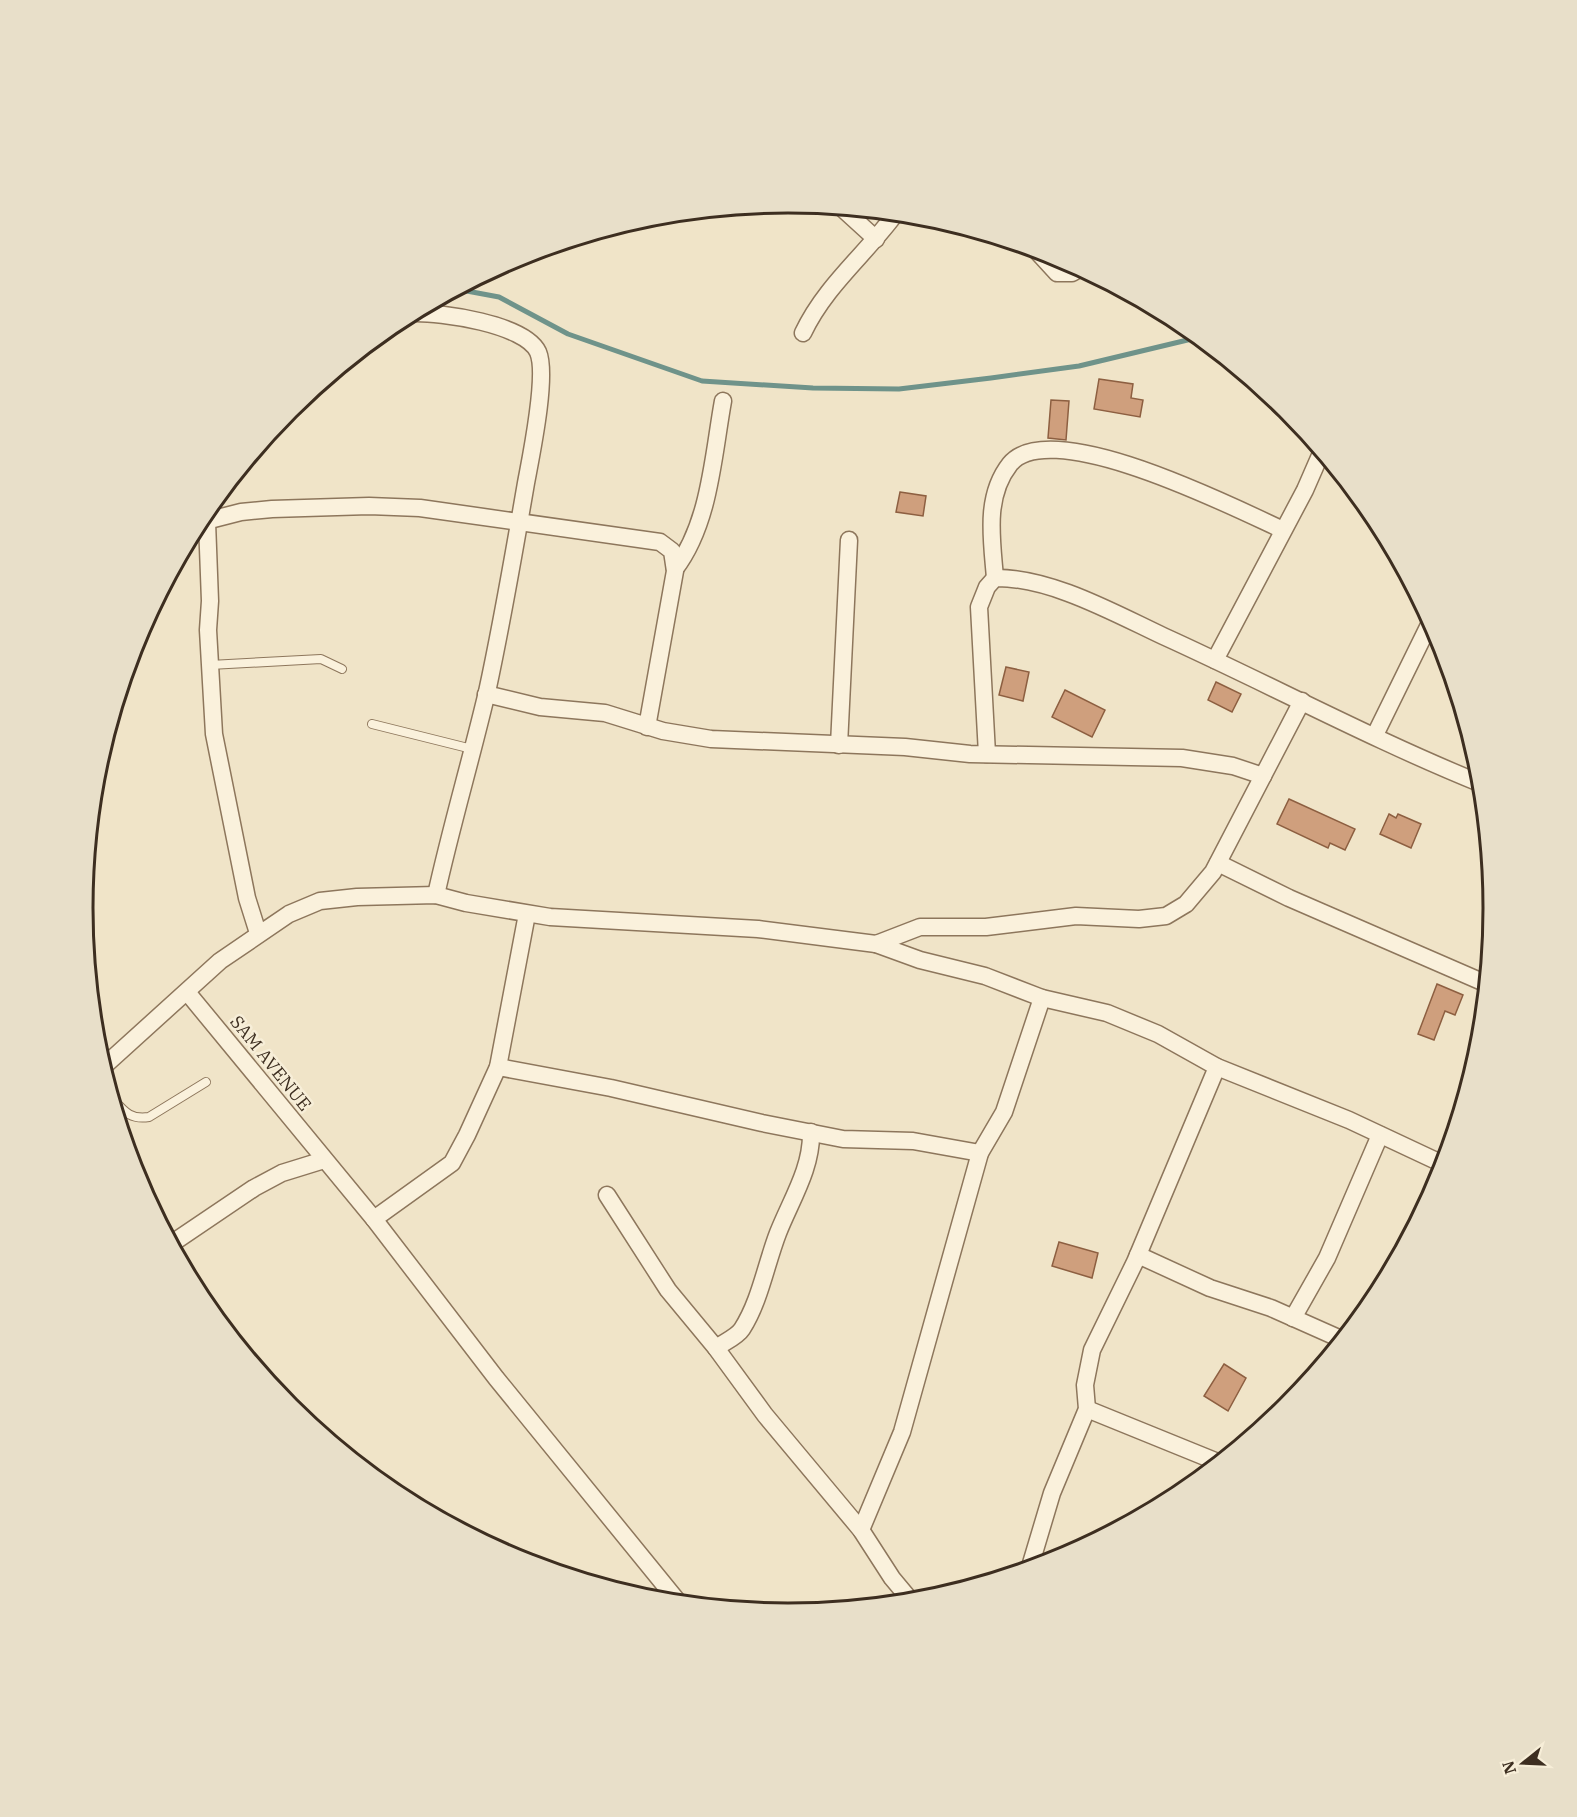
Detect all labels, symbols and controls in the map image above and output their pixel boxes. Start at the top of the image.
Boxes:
street label: SAM AVENUE [225,1011,317,1115]
north arrow [1493,1733,1553,1793]
text: N [1497,1759,1520,1777]

